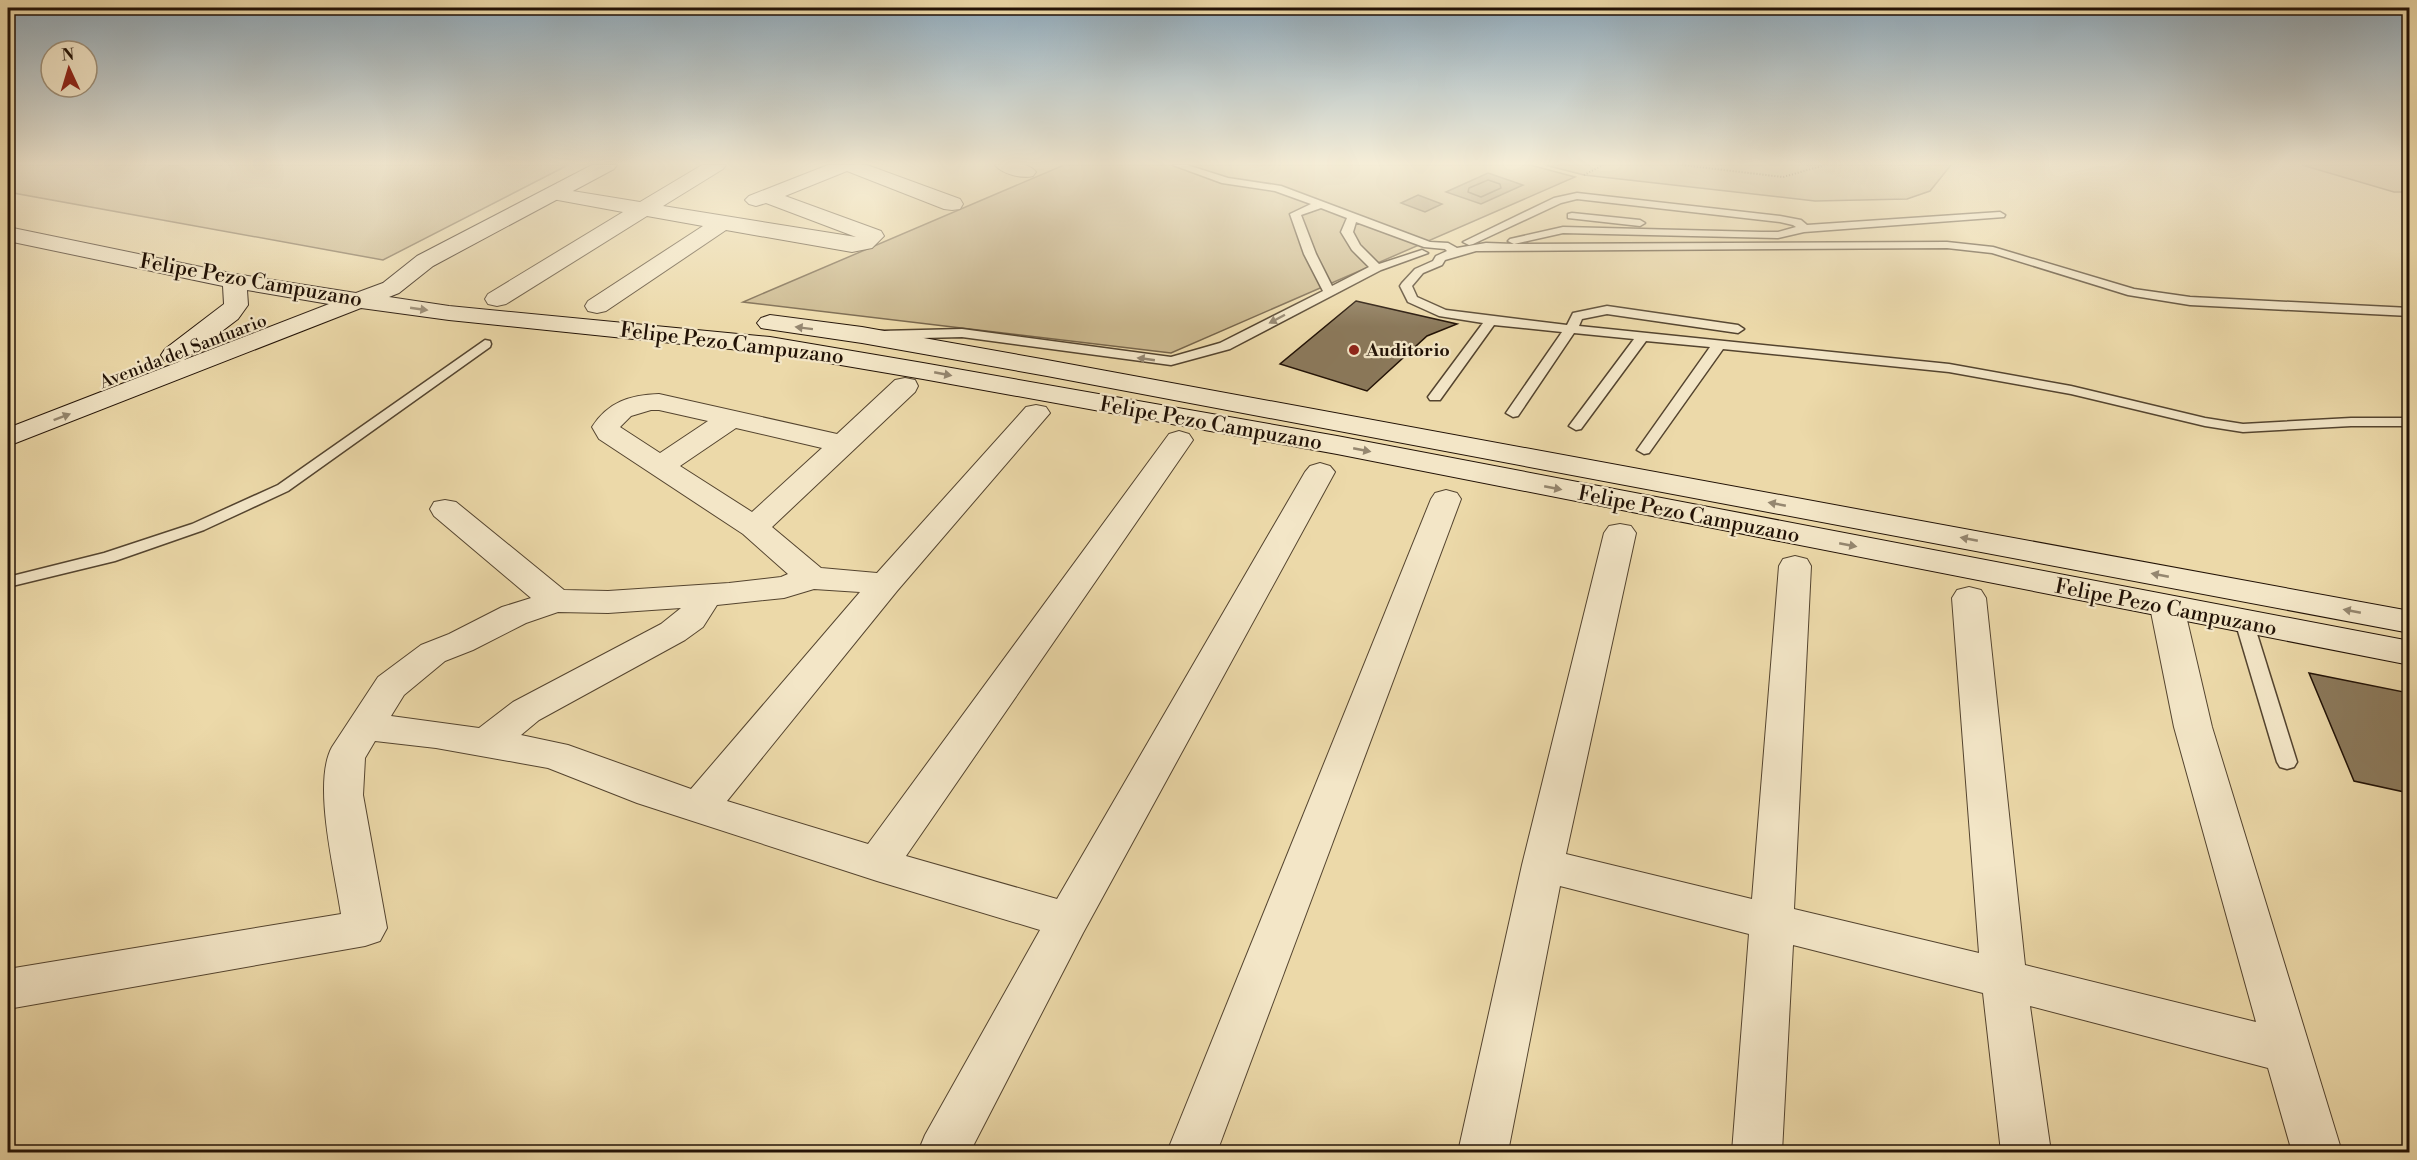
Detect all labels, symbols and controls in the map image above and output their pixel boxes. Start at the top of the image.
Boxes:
north arrow [39,39,99,99]
text: N [61,45,75,65]
street label: Felipe Pezo Campuzano [138,249,364,313]
one-way arrow [410,304,429,313]
street label: Avenida del Santuario [95,309,270,394]
one-way arrow [1268,314,1285,324]
street label: Felipe Pezo Campuzano [618,317,845,371]
one-way arrow [795,323,814,332]
place label: Auditorio [1365,339,1450,362]
marker: Auditorio [1347,343,1361,357]
one-way arrow [1137,355,1156,364]
one-way arrow [934,370,953,379]
street label: Felipe Pezo Campuzano [1098,392,1324,456]
one-way arrow [53,411,71,421]
one-way arrow [1353,446,1372,455]
street label: Felipe Pezo Campuzano [1576,481,1802,549]
one-way arrow [1544,484,1563,493]
one-way arrow [1767,499,1786,508]
one-way arrow [1959,534,1978,543]
one-way arrow [1839,541,1858,550]
one-way arrow [2151,570,2170,579]
street label: Felipe Pezo Campuzano [2053,574,2279,642]
one-way arrow [2342,606,2361,615]

